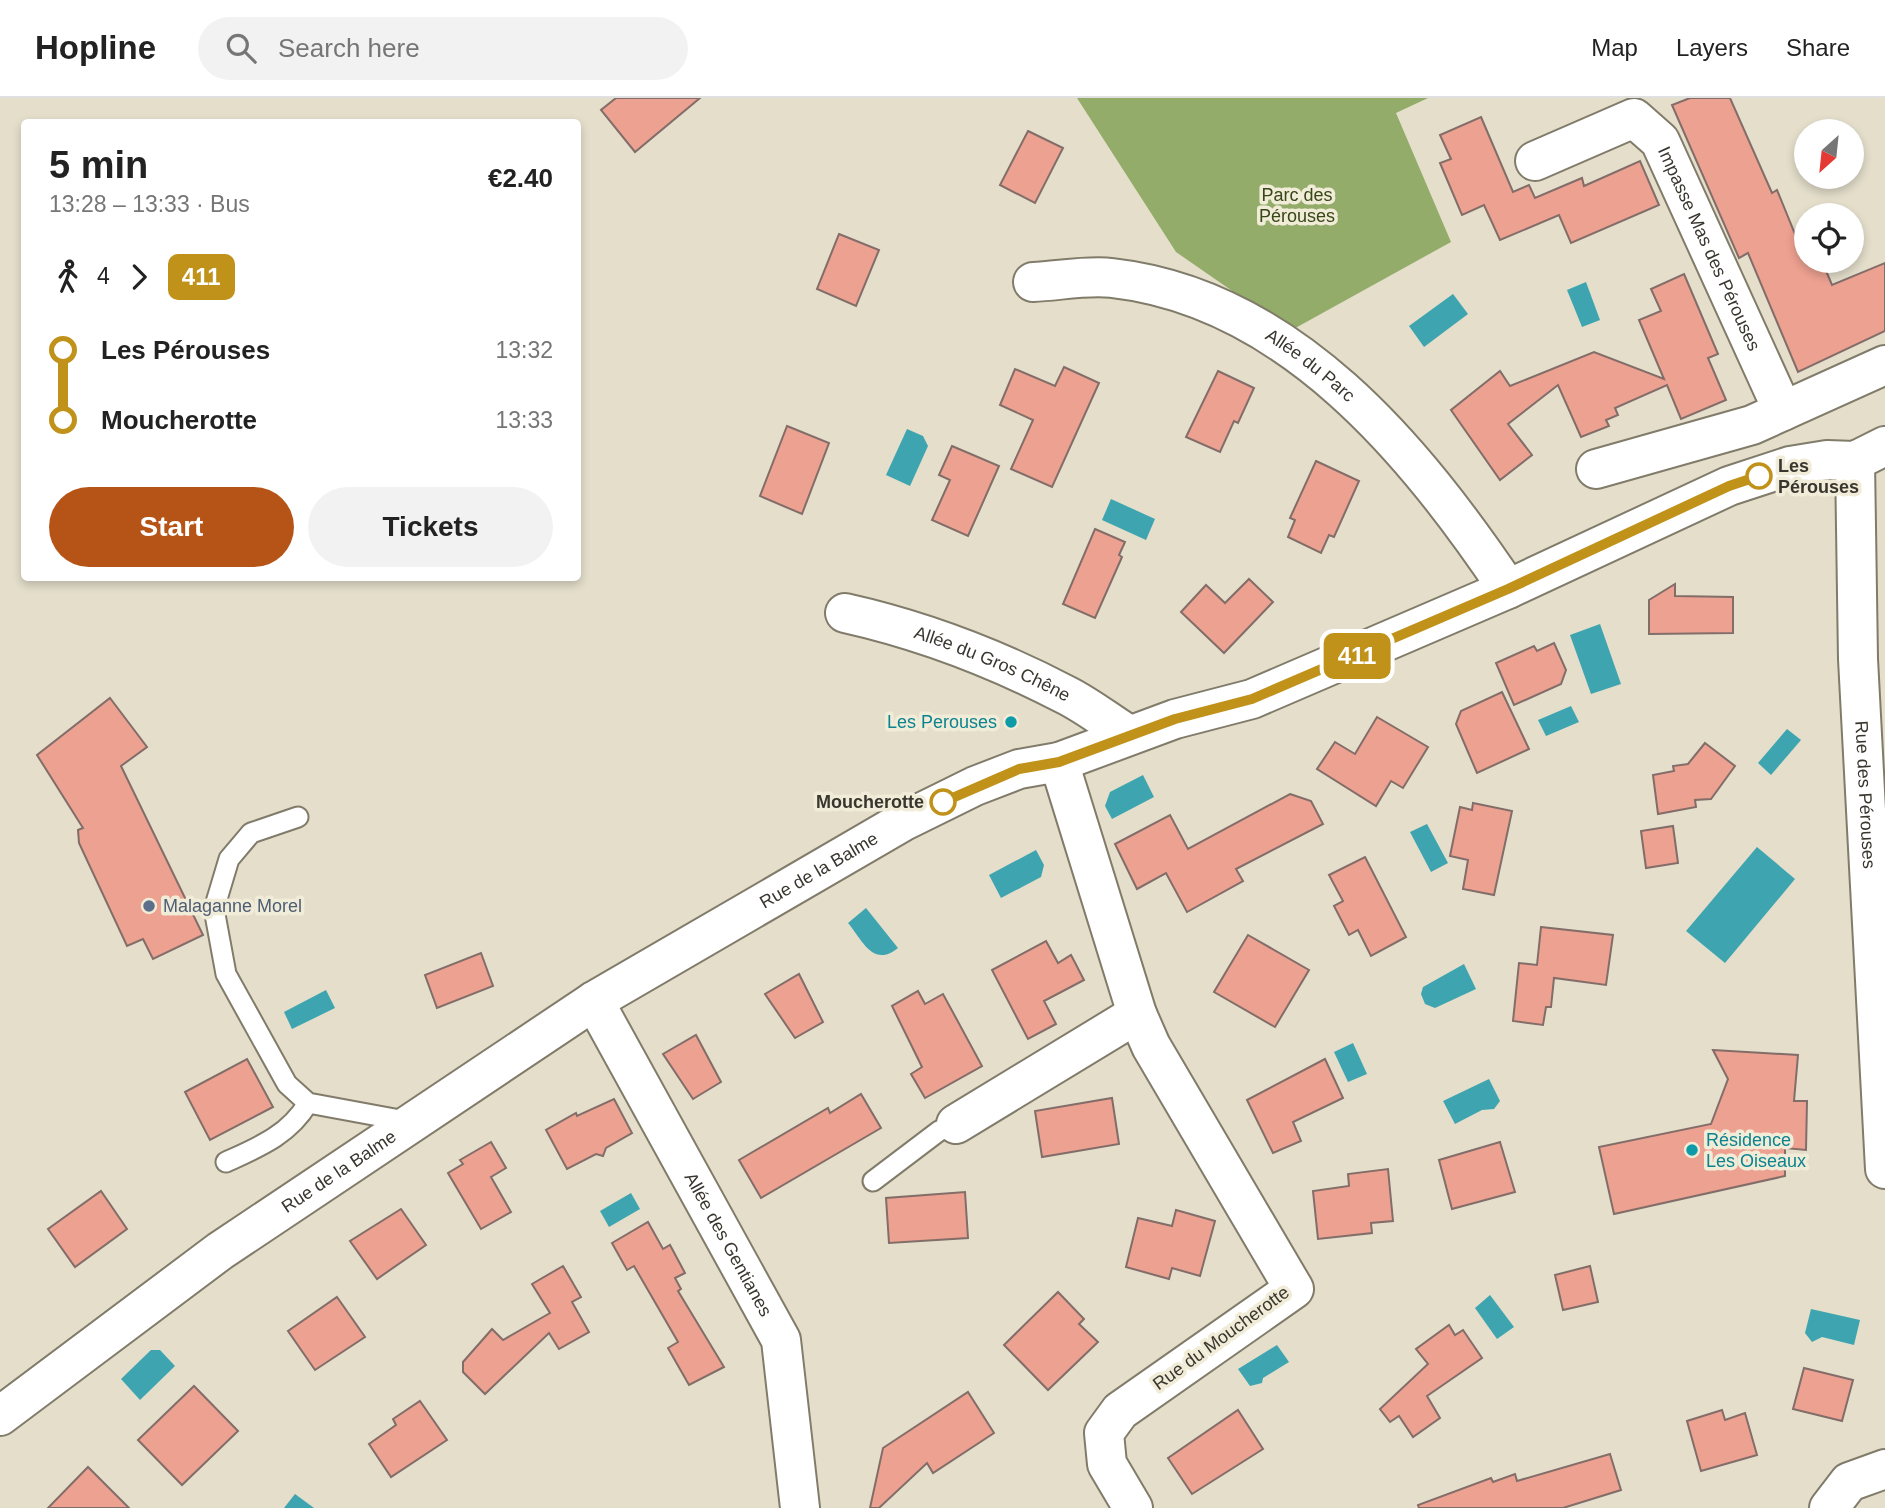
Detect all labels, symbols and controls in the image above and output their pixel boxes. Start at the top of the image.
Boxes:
search box [198,17,688,80]
text: Hopline [35,29,156,66]
icon: search [222,29,260,67]
text: Search here [278,33,420,63]
text: Map [1591,34,1638,61]
text: Layers [1676,34,1748,61]
text: Share [1786,34,1850,61]
north arrow [1794,119,1864,189]
map controls [1794,119,1864,273]
street label: Impasse Mas des Pérouses [1654,143,1764,354]
text: 5 min [49,144,148,186]
text: €2.40 [488,163,553,193]
park label: Parc des Pérouses [1259,185,1335,226]
text: 13:28 – 13:33 · Bus [49,191,250,217]
button: locate [1794,203,1864,273]
icon: walk [49,258,87,296]
icon: forward [120,258,158,296]
text: 4 [97,263,110,289]
text: 411 [182,263,221,290]
street label: Allée du Parc [1262,325,1359,406]
text: Les Pérouses [101,335,270,365]
text: 13:32 [495,337,553,363]
text: Moucherotte [101,405,257,435]
text: 13:33 [495,407,553,433]
place label: Les Pérouses [1778,456,1859,497]
marker: Les Pérouses [1746,463,1772,489]
button: Start [49,487,294,567]
button: Tickets [308,487,553,567]
street label: Allée du Gros Chêne [912,622,1074,705]
line badge: 411 [1317,633,1397,679]
text: 411 [1338,642,1376,669]
place label: Les Perouses [887,712,997,732]
marker: Les Perouses [1003,714,1019,730]
street label: Rue des Pérouses [1851,720,1879,869]
marker: Moucherotte [930,789,956,815]
place label: Moucherotte [816,792,924,812]
street label: Rue de la Balme [756,828,882,912]
place label: Malaganne Morel [163,896,302,916]
marker: Malaganne Morel [141,898,157,914]
street label: Rue de la Balme [278,1126,400,1217]
place label: Résidence Les Oiseaux [1706,1130,1806,1171]
marker: Résidence Les Oiseaux [1684,1142,1700,1158]
street label: Allée des Gentianes [681,1169,776,1320]
street label: Rue du Moucherotte [1149,1282,1293,1394]

